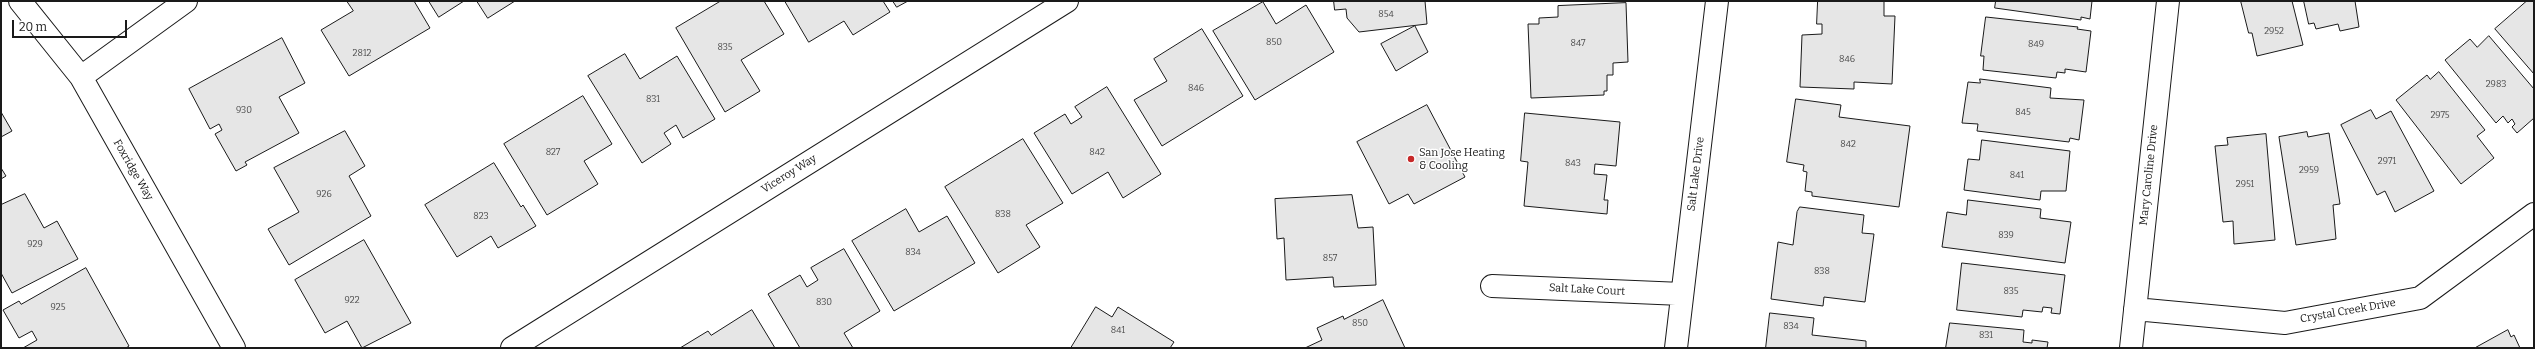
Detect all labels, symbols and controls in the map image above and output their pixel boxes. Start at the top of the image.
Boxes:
house number: 854 [1378,9,1394,19]
scale bar [14,12,129,38]
text: 20 m [19,20,47,34]
house number: 2952 [2264,26,2284,36]
house number: 850 [1266,37,1282,47]
house number: 847 [1570,38,1586,48]
house number: 849 [2028,39,2044,49]
house number: 835 [717,42,733,52]
house number: 2812 [353,48,371,58]
house number: 846 [1839,54,1855,64]
house number: 2983 [2486,79,2506,89]
house number: 846 [1188,83,1204,93]
house number: 831 [646,94,660,104]
house number: 930 [236,105,252,115]
house number: 845 [2015,107,2031,117]
house number: 2975 [2430,110,2450,120]
street label: Mary Caroline Drive [2137,124,2161,226]
street label: Salt Lake Drive [1685,136,1707,212]
street label: Foxridge Way [110,137,156,203]
house number: 842 [1840,139,1856,149]
place label: San Jose Heating & Cooling [1419,146,1505,172]
house number: 827 [546,147,560,157]
house number: 842 [1089,147,1105,157]
street label: Viceroy Way [759,152,819,196]
marker: San Jose Heating & Cooling [1406,154,1416,164]
house number: 2971 [2378,156,2396,166]
house number: 843 [1565,158,1581,168]
house number: 2959 [2299,165,2319,175]
house number: 841 [2010,170,2024,180]
house number: 2951 [2236,179,2254,189]
house number: 926 [316,189,332,199]
house number: 838 [995,209,1011,219]
house number: 823 [473,211,489,221]
house number: 839 [1998,230,2014,240]
house number: 929 [27,239,43,249]
house number: 834 [905,247,921,257]
house number: 857 [1323,253,1337,263]
house number: 838 [1814,266,1830,276]
street label: Salt Lake Court [1548,281,1626,299]
house number: 835 [2003,286,2019,296]
house number: 922 [344,295,360,305]
street label: Crystal Creek Drive [2299,296,2397,326]
house number: 830 [816,297,832,307]
house number: 925 [51,302,65,312]
house number: 850 [1352,318,1368,328]
house number: 834 [1783,321,1799,331]
house number: 841 [1111,325,1125,335]
house number: 831 [1979,330,1993,340]

